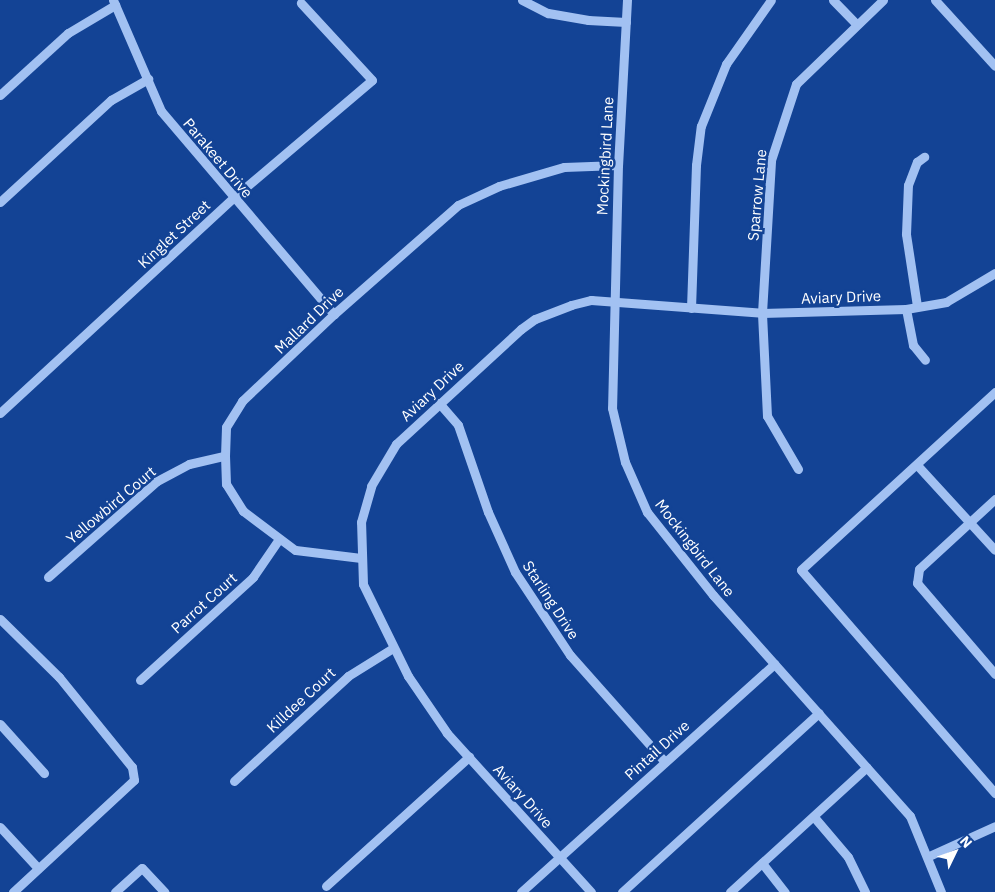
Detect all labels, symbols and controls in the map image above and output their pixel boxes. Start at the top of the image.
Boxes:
street label: Mockingbird Lane [593,96,617,216]
street label: Parakeet Drive [180,115,256,201]
street label: Sparrow Lane [744,148,770,242]
street label: Kinglet Street [134,196,214,272]
street label: Mallard Drive [271,283,347,357]
street label: Aviary Drive [801,287,881,307]
street label: Aviary Drive [397,357,467,425]
street label: Yellowbird Court [63,462,159,548]
street label: Mockingbird Lane [651,496,739,600]
street label: Starling Drive [519,557,583,643]
street label: Parrot Court [167,569,241,637]
street label: Killdee Court [263,664,339,736]
street label: Pintail Drive [621,716,693,784]
street label: Aviary Drive [490,760,556,832]
north arrow [930,827,980,877]
text: N [956,832,976,852]

